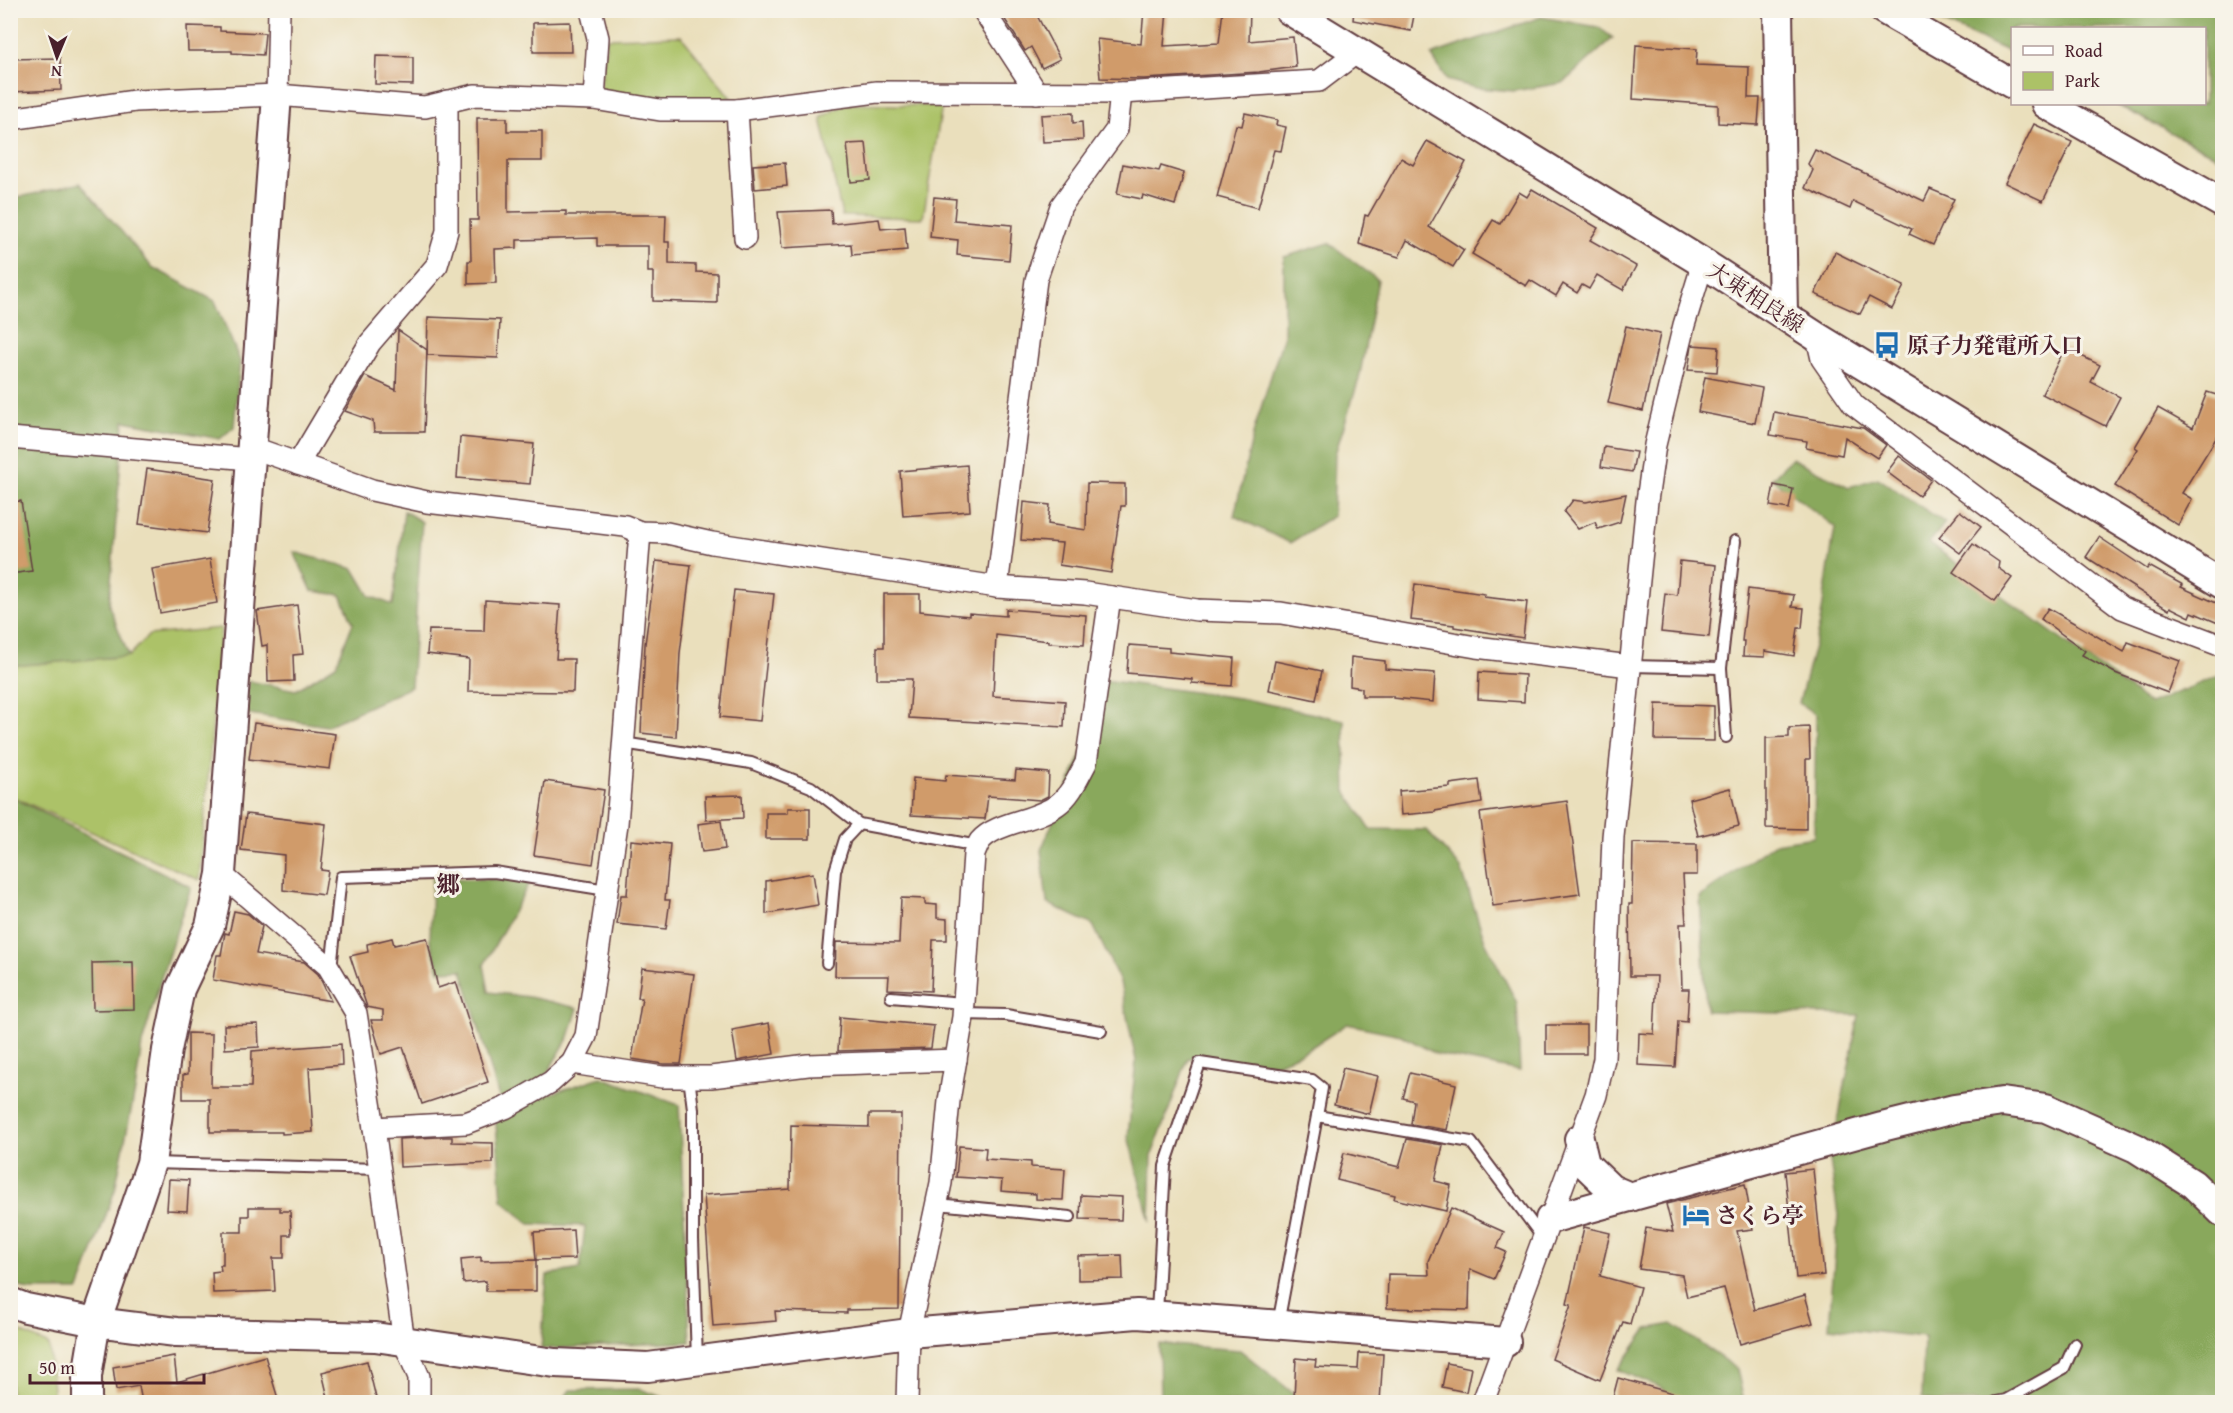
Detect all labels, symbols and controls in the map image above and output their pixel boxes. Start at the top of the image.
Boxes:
north arrow [27,27,87,87]
legend [2011,27,2206,105]
text: Road [2065,37,2103,64]
text: N [50,60,62,84]
text: Park [2065,67,2101,94]
street label: 大東相良線 [1701,254,1811,340]
place label: 原子力発電所入口 [1907,329,2083,361]
bus stop icon: 原子力発電所入口 [1872,330,1902,360]
district label: 郷 [436,867,460,902]
place label: さくら亭 [1716,1199,1804,1231]
hotel icon: さくら亭 [1681,1200,1711,1230]
scale bar [30,1347,204,1385]
text: 50 m [39,1354,75,1381]

